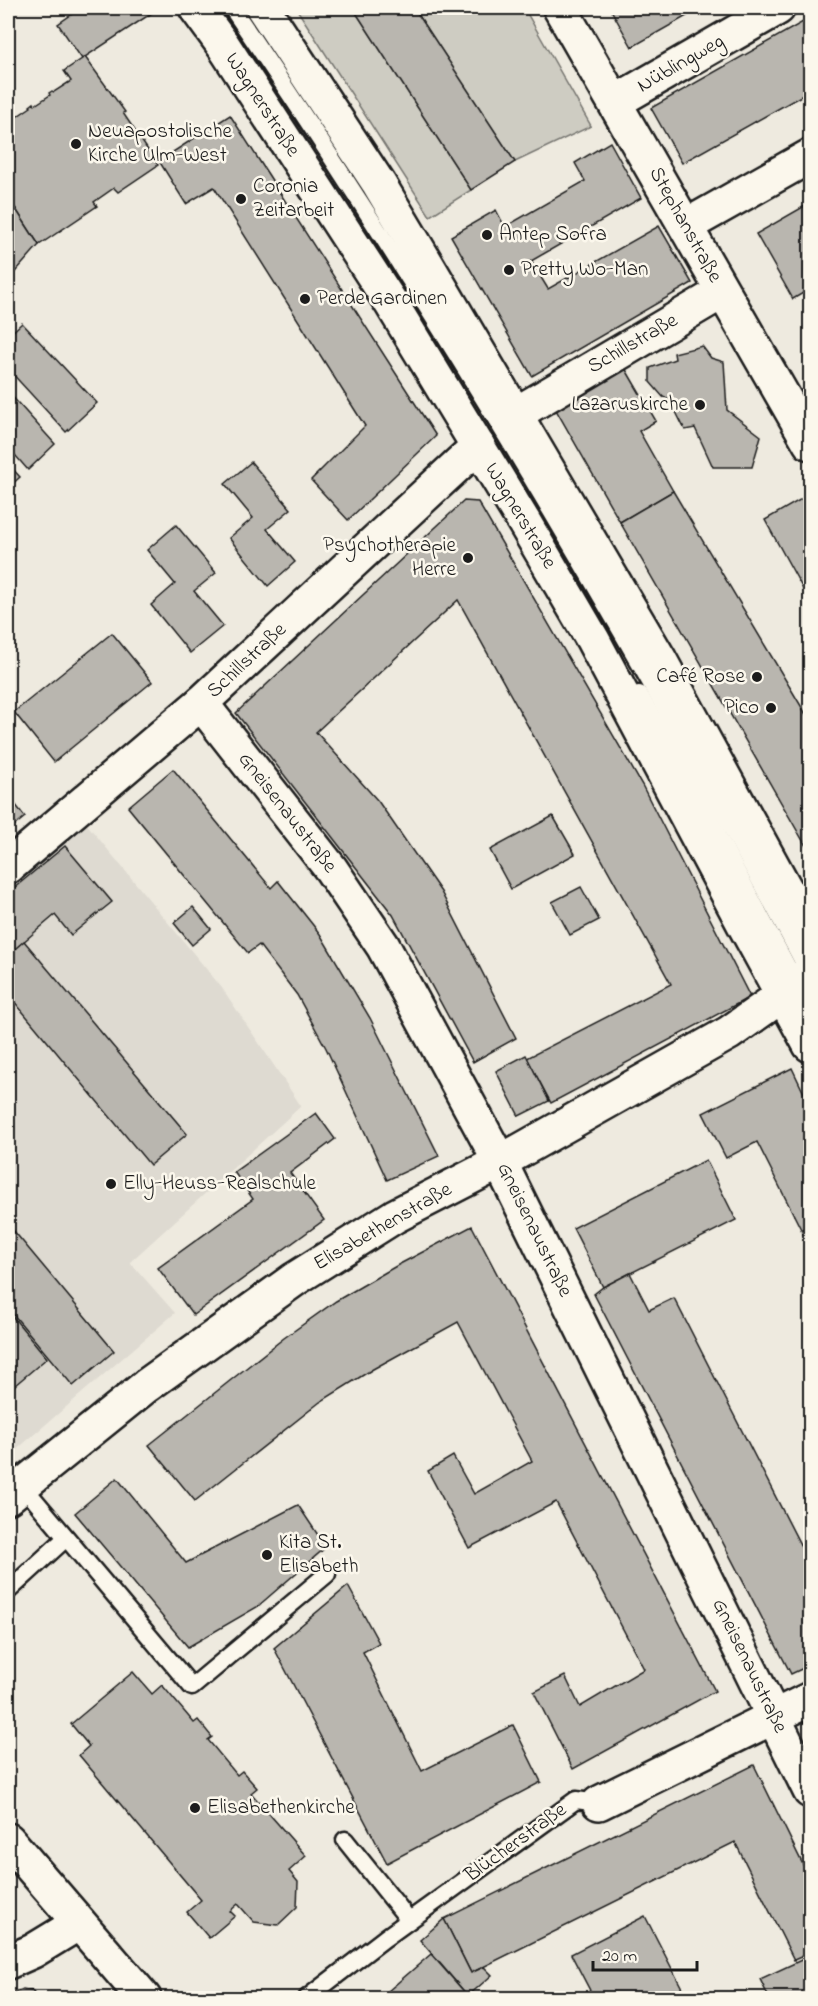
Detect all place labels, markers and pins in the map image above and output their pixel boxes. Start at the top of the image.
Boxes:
place label: Neuapostolische Kirche Ulm-West [88,117,233,171]
marker: Neuapostolische Kirche Ulm-West [69,137,83,151]
place label: Coronia Zeitarbeit [253,172,334,226]
marker: Coronia Zeitarbeit [234,192,248,206]
place label: Antep Sofra [499,220,607,250]
marker: Antep Sofra [480,228,494,242]
place label: Pretty Wo-Man [521,255,648,287]
marker: Pretty Wo-Man [502,263,516,277]
place label: Perde Gardinen [317,284,447,314]
marker: Perde Gardinen [298,292,312,306]
place label: Lazaruskirche [571,390,689,420]
marker: Lazaruskirche [693,398,707,412]
place label: Psychotherapie Herre [323,531,457,585]
marker: Psychotherapie Herre [461,551,475,565]
place label: Café Rose [656,662,746,692]
marker: Café Rose [750,670,764,684]
place label: Pico [724,693,759,723]
marker: Pico [764,701,778,715]
place label: Elly-Heuss-Realschule [123,1169,316,1201]
marker: Elly-Heuss-Realschule [104,1177,118,1191]
place label: Kita St. Elisabeth [279,1528,359,1582]
marker: Kita St. Elisabeth [260,1548,274,1562]
place label: Elisabethenkirche [207,1793,355,1823]
marker: Elisabethenkirche [188,1801,202,1815]

